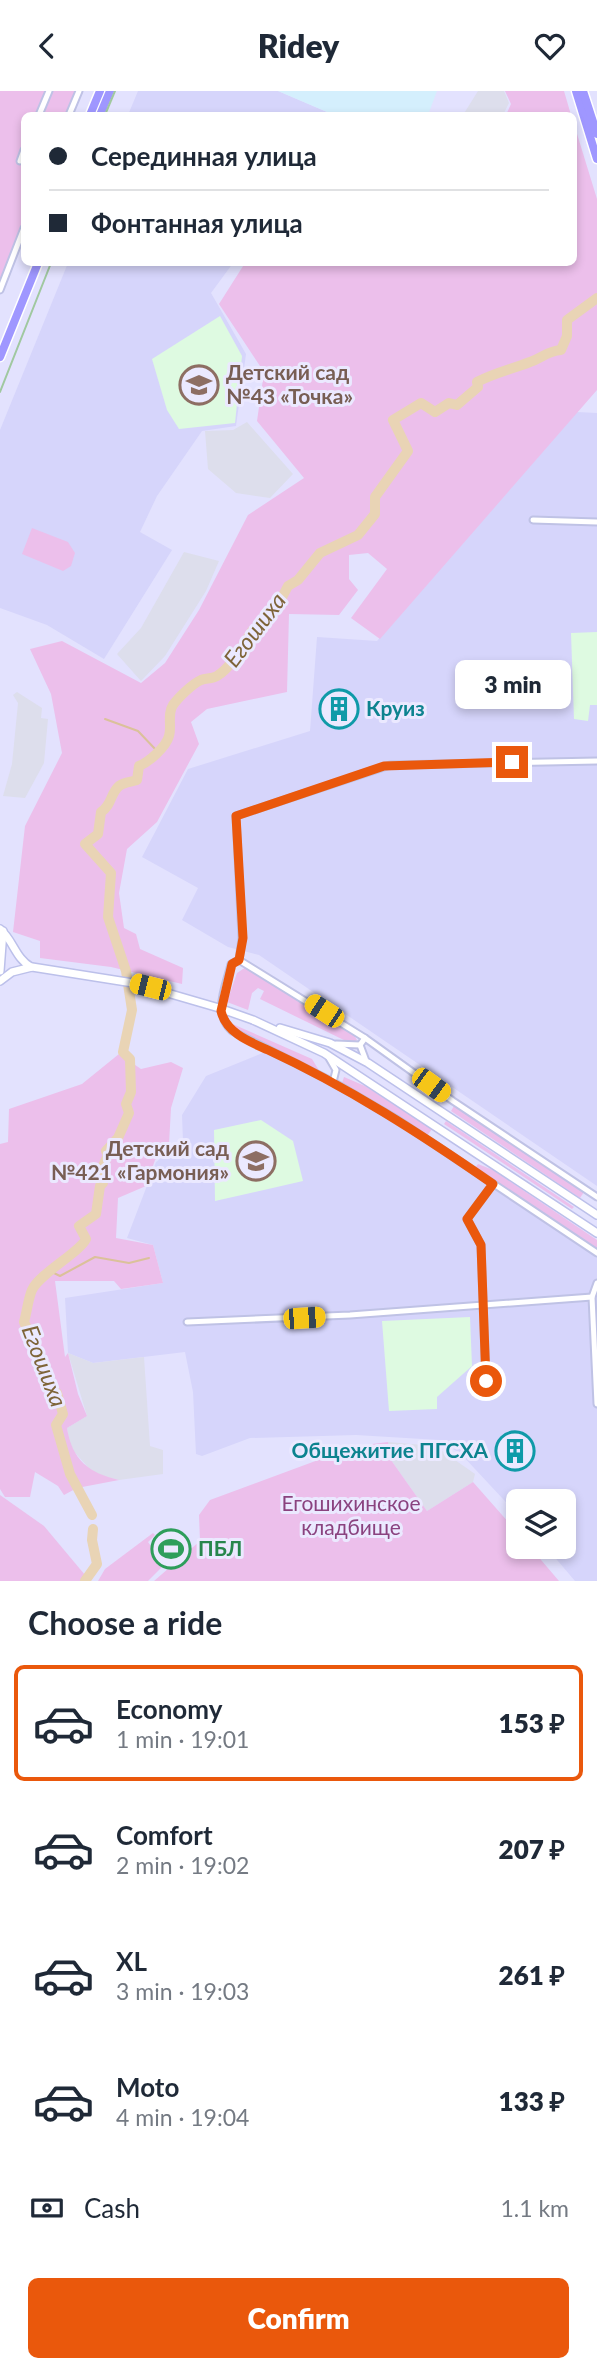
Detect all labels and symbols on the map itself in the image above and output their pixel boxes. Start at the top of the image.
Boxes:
place label: Детский сад №43 «Точка» [226,359,353,408]
school or university icon: Детский сад №43 «Точка» [178,364,220,406]
water label: Егошиха [217,587,291,672]
callout: 3 min [454,661,570,709]
building icon: Круиз [318,688,360,730]
place label: Круиз [366,695,425,720]
route end [496,746,528,778]
car [128,972,173,1002]
car [301,991,348,1031]
car [408,1064,455,1106]
place label: Детский сад №421 «Гармония» [51,1135,229,1184]
school or university icon: Детский сад №421 «Гармония» [235,1140,277,1182]
car [283,1306,326,1330]
water label: Егошиха [17,1321,73,1411]
route start [470,1365,502,1397]
building icon: Общежитие ПГСХА [494,1430,536,1472]
place label: Общежитие ПГСХА [292,1437,488,1462]
park label: Егошихинское кладбище [281,1490,421,1539]
sports icon: ПБЛ [150,1528,192,1570]
place label: ПБЛ [198,1535,243,1560]

